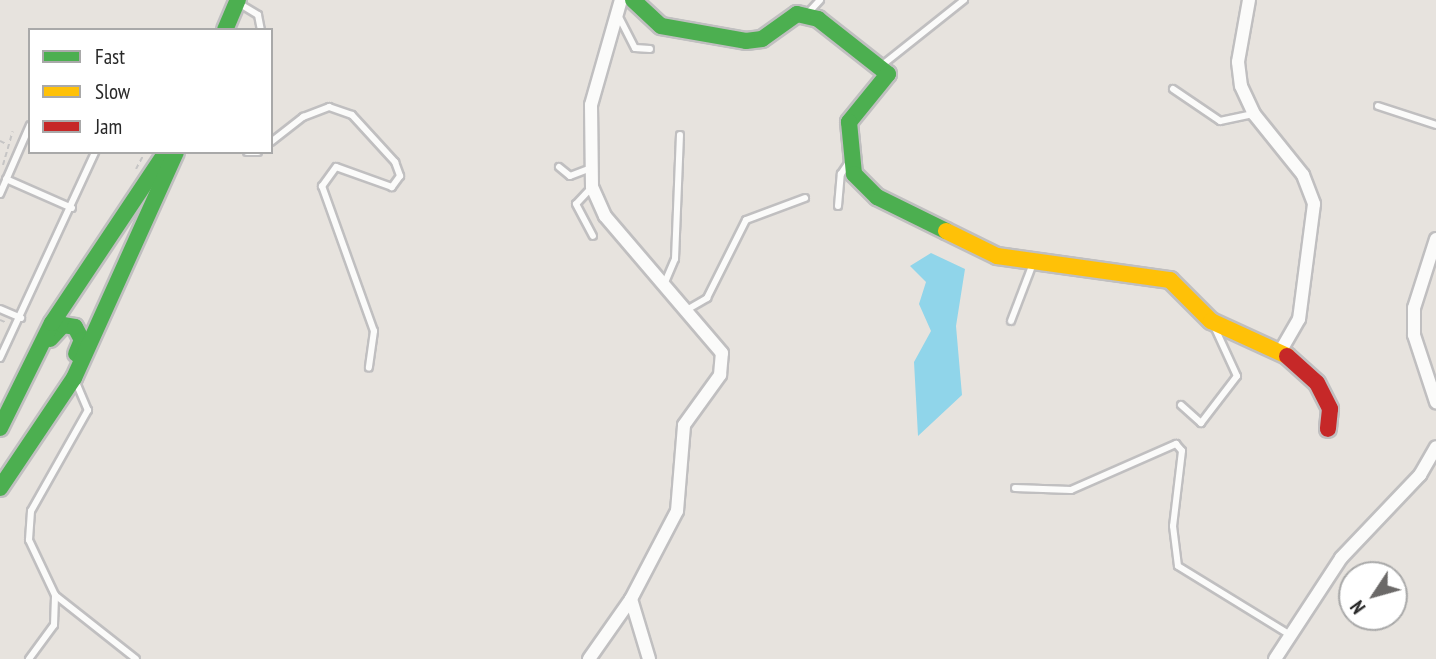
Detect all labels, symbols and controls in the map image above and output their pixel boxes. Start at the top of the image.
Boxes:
legend [28,28,273,154]
text: Fast [95,43,125,70]
text: Slow [95,78,130,105]
text: Jam [95,113,122,140]
north arrow [1338,561,1408,631]
text: N [1345,596,1370,618]

